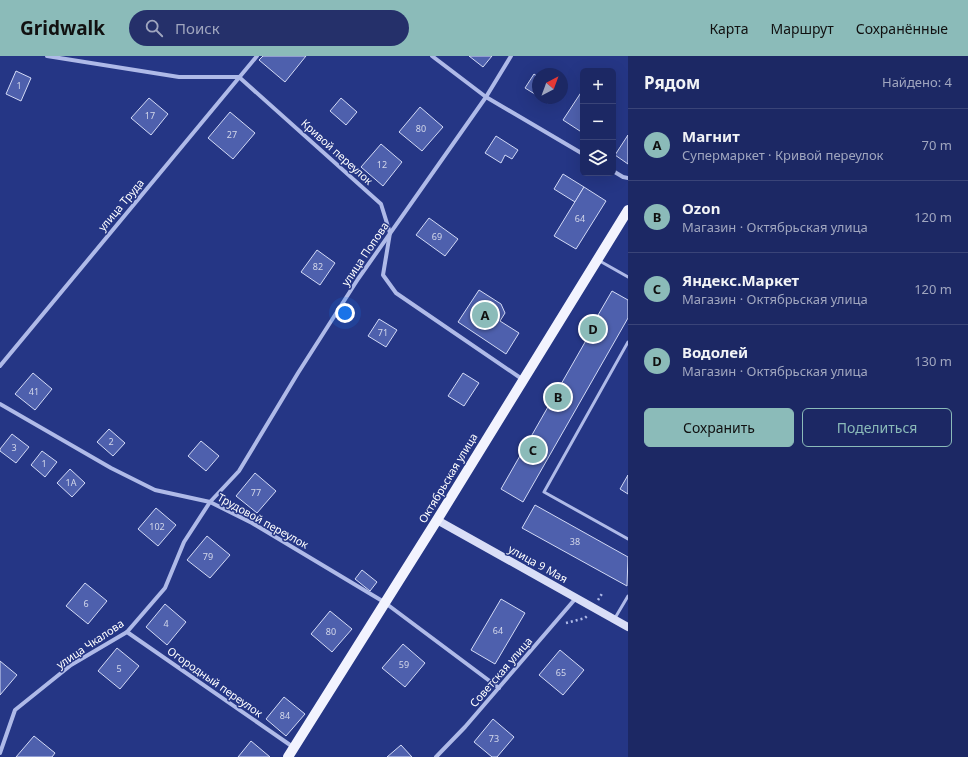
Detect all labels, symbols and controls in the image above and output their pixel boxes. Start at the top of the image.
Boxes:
search box [129,10,409,46]
text: Gridwalk [20,15,105,41]
icon: search [143,17,165,39]
text: Поиск [175,18,220,38]
text: Карта [709,19,748,38]
text: Маршрут [770,19,834,38]
text: Сохранённые [856,19,948,38]
north arrow [532,68,568,104]
map controls [580,68,616,176]
button: + [580,68,616,104]
text: Рядом [644,71,700,94]
text: Найдено: 4 [882,73,952,91]
house number: 1 [16,79,22,92]
button: − [580,104,616,140]
house number: 17 [145,109,155,122]
street label: Кривой переулок [298,115,377,188]
house number: 80 [416,122,426,135]
text: Магнит [682,126,740,146]
house number: 27 [227,128,237,141]
text: A [653,136,662,154]
text: 70 m [922,136,952,154]
button: layers [580,140,616,176]
text: Супермаркет · Кривой переулок [682,146,884,164]
house number: 12 [377,158,387,171]
street label: улица Труда [94,175,147,234]
text: Ozon [682,198,720,218]
text: B [653,208,661,226]
text: 120 m [914,208,952,226]
house number: 64 [575,212,585,225]
text: Магазин · Октябрьская улица [682,218,868,236]
street label: улица Попова [338,219,392,289]
house number: 69 [432,230,442,243]
house number: 82 [313,260,323,273]
text: Яндекс.Маркет [682,270,799,290]
text: C [653,280,661,298]
text: 120 m [914,280,952,298]
text: Магазин · Октябрьская улица [682,290,868,308]
pin: A [472,300,498,330]
your location [335,303,355,323]
pin: D [580,314,606,344]
house number: 71 [378,326,388,339]
text: Водолей [682,342,748,362]
text: D [652,352,662,370]
text: 130 m [914,352,952,370]
text: Магазин · Октябрьская улица [682,362,868,380]
pin: B [545,382,571,412]
house number: 41 [29,385,39,398]
button: Сохранить [644,408,794,447]
button: Поделиться [802,408,952,447]
street label: Октябрьская улица [415,430,480,526]
house number: 2 [108,435,114,448]
pin: C [520,435,546,465]
house number: 3 [11,441,17,454]
house number: 1 [41,457,47,470]
house number: 1А [66,476,77,489]
house number: 77 [251,486,261,499]
street label: Трудовой переулок [215,489,312,552]
house number: 102 [149,520,165,533]
house number: 38 [570,535,580,548]
street label: улица 9 Мая [506,541,571,586]
house number: 79 [203,550,213,563]
house number: 6 [83,597,89,610]
street label: улица Чкалова [53,615,126,672]
house number: 4 [163,617,169,630]
house number: 64 [493,624,503,637]
house number: 80 [326,625,336,638]
street label: Советская улица [466,633,535,710]
street label: Огородный переулок [165,643,266,720]
house number: 59 [399,658,409,671]
house number: 5 [116,662,122,675]
house number: 65 [556,666,566,679]
house number: 84 [280,709,290,722]
house number: 73 [489,732,499,745]

